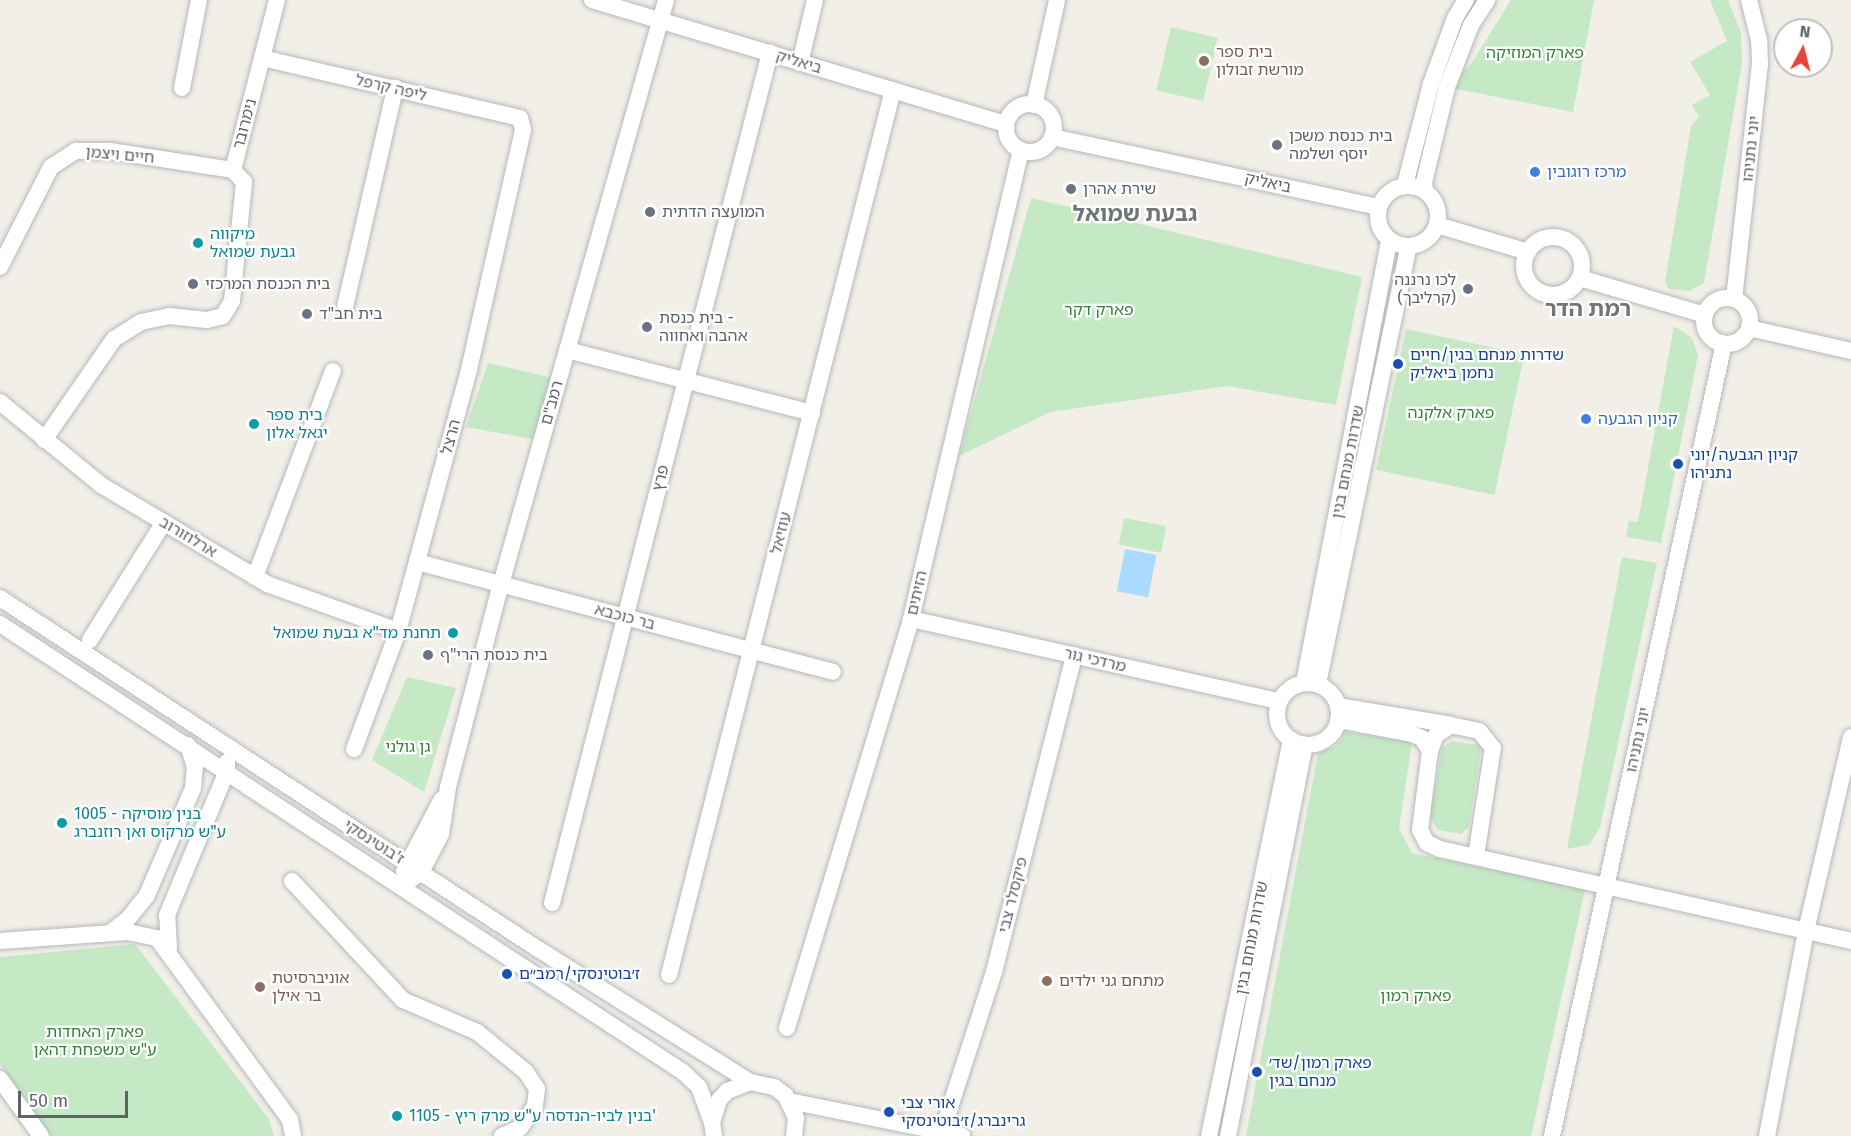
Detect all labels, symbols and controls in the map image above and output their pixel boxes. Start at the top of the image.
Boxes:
north arrow [1773,18,1833,78]
text: N [1799,22,1811,42]
place label: בית ספר מורשת זבולון [1216,42,1304,80]
park label: פארק המוזיקה [1486,43,1584,63]
street label: ביאליק [774,46,824,78]
marker: בית ספר מורשת זבולון [1197,54,1211,68]
street label: ליפה קרפל [353,70,429,106]
street label: נימרובר [229,97,261,151]
street label: יוני נתניהו [1738,115,1764,183]
place label: בית כנסת משכן יוסף ושלמה [1289,126,1393,164]
marker: בית כנסת משכן יוסף ושלמה [1270,138,1284,152]
street label: חיים ויצמן [85,142,155,168]
place label: מרכז רוגובין [1547,162,1626,182]
marker: מרכז רוגובין [1528,165,1542,179]
street label: ביאליק [1243,169,1293,197]
place label: שירת אהרן [1083,179,1156,199]
marker: שירת אהרן [1064,182,1078,196]
district label: גבעת שמואל [1073,201,1197,227]
place label: המועצה הדתית [662,202,765,222]
marker: המועצה הדתית [643,205,657,219]
place label: מיקווה גבעת שמואל [210,224,295,262]
marker: מיקווה גבעת שמואל [191,236,205,250]
place label: לכו נרננה (קרליבך) [1394,270,1456,308]
place label: בית הכנסת המרכזי [205,274,330,294]
marker: בית הכנסת המרכזי [186,277,200,291]
marker: לכו נרננה (קרליבך) [1461,282,1475,296]
district label: רמת הדר [1545,296,1631,322]
park label: פארק דקר [1064,300,1134,320]
place label: בית חב"ד [319,304,383,324]
marker: בית חב"ד [300,307,314,321]
place label: בית כנסת - אהבה ואחווה [659,308,748,346]
marker: בית כנסת - אהבה ואחווה [640,320,654,334]
place label: שדרות מנחם בגין/חיים נחמן ביאליק [1410,345,1564,383]
marker: שדרות מנחם בגין/חיים נחמן ביאליק [1391,357,1405,371]
street label: רמב"ם [537,379,567,427]
park label: פארק אלקנה [1408,403,1494,423]
street label: שדרות מנחם בגין [1328,404,1368,520]
place label: בית ספר יגאל אלון [266,405,328,443]
place label: קניון הגבעה [1598,409,1678,429]
marker: קניון הגבעה [1579,412,1593,426]
marker: בית ספר יגאל אלון [247,417,261,431]
street label: הרצל [437,417,465,457]
place label: קניון הגבעה/יוני נתניהו [1690,445,1798,483]
marker: קניון הגבעה/יוני נתניהו [1671,457,1685,471]
street label: פרץ [648,463,674,493]
street label: עוזיאל [767,510,795,556]
street label: ארלוזורוב [156,512,220,562]
street label: הזיתים [903,569,931,617]
street label: בר כוכבא [593,600,657,634]
place label: תחנת מד"א גבעת שמואל [273,623,441,643]
marker: תחנת מד"א גבעת שמואל [446,626,460,640]
street label: מרדכי גור [1062,644,1128,676]
place label: בית כנסת הרי"ף [440,645,548,665]
marker: בית כנסת הרי"ף [421,648,435,662]
street label: יוני נתניהו [1622,706,1654,774]
park label: גן גולני [385,737,431,757]
place label: 1005 - בנין מוסיקה ע"ש מרקוס ואן רוזנברג [74,804,226,842]
street label: ז'בוטינסקי [340,815,408,869]
marker: 1005 - בנין מוסיקה ע"ש מרקוס ואן רוזנברג [55,816,69,830]
street label: פיקסלר צבי [994,855,1032,935]
street label: שדרות מנחם בגין [1232,880,1272,996]
place label: ז׳בוטינסקי/רמב״ם [519,964,640,984]
marker: ז׳בוטינסקי/רמב״ם [500,967,514,981]
place label: אוניברסיטת בר אילן [272,968,349,1006]
place label: מתחם גני ילדים [1059,971,1164,991]
marker: מתחם גני ילדים [1040,974,1054,988]
marker: אוניברסיטת בר אילן [253,980,267,994]
park label: פארק רמון [1380,986,1452,1006]
park label: פארק האחדות ע"ש משפחת דהאן [33,1022,157,1060]
place label: פארק רמון/שד׳ מנחם בגין [1269,1053,1372,1091]
marker: פארק רמון/שד׳ מנחם בגין [1250,1065,1264,1079]
scale bar [21,1079,130,1117]
text: 50 m [29,1090,68,1112]
place label: אורי צבי גרינברג/ז׳בוטינסקי [901,1093,1025,1131]
marker: אורי צבי גרינברג/ז׳בוטינסקי [882,1105,896,1119]
place label: 1105 - בנין לביו-הנדסה ע"ש מרק ריץ' [409,1106,655,1126]
marker: 1105 - בנין לביו-הנדסה ע"ש מרק ריץ' [390,1109,404,1123]

